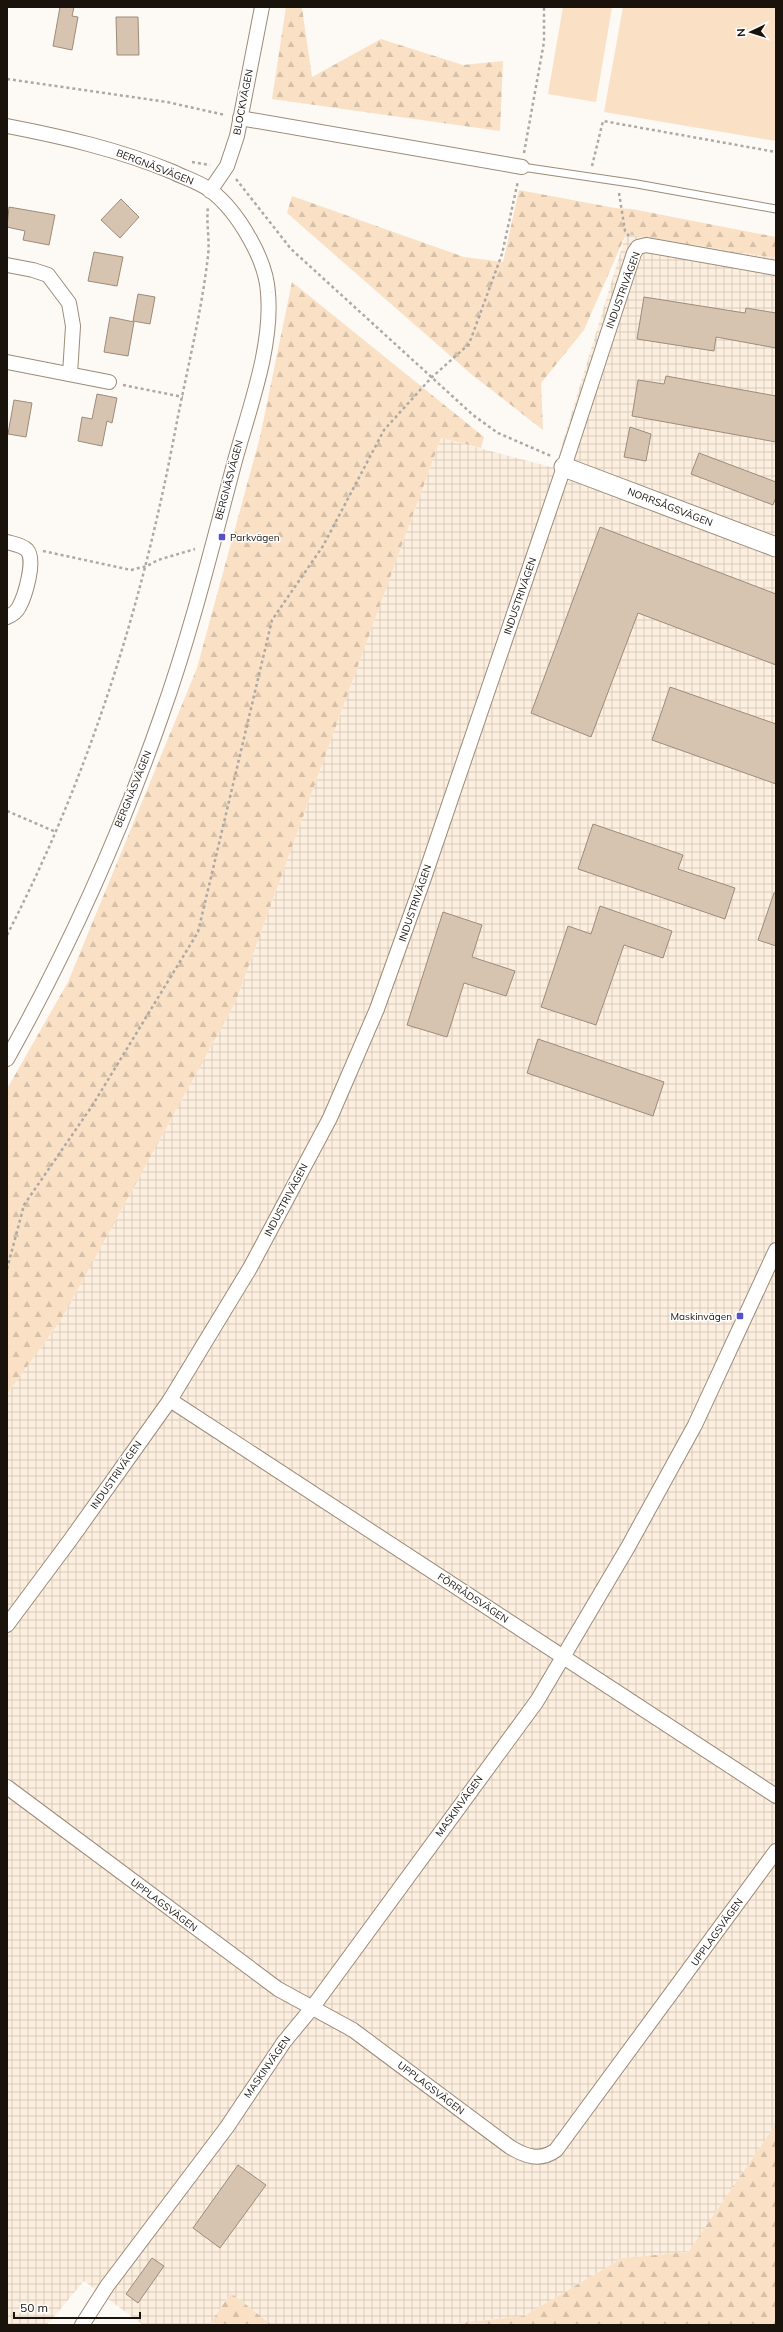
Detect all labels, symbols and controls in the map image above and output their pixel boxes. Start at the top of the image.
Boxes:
north arrow [731,12,771,52]
text: N [734,28,748,37]
street label: BLOCKVÄGEN [230,68,256,136]
street label: BERGNÄSVÄGEN [114,146,196,188]
street label: INDUSTRIVÄGEN [603,250,643,330]
street label: BERGNÄSVÄGEN [212,439,246,521]
street label: NORRSÅGSVÄGEN [626,485,714,529]
place label: Parkvägen [230,531,280,544]
marker: Parkvägen [217,532,227,542]
street label: INDUSTRIVÄGEN [501,556,539,636]
street label: BERGNÄSVÄGEN [112,749,154,829]
street label: INDUSTRIVÄGEN [396,863,434,943]
street label: INDUSTRIVÄGEN [261,1161,311,1239]
place label: Maskinvägen [670,1310,732,1323]
marker: Maskinvägen [735,1311,745,1321]
street label: INDUSTRIVÄGEN [88,1438,144,1512]
street label: FÖRRÅDSVÄGEN [435,1570,511,1626]
street label: MASKINVÄGEN [432,1773,486,1839]
street label: UPPLAGSVÄGEN [128,1876,200,1934]
street label: UPPLAGSVÄGEN [688,1896,746,1968]
street label: MASKINVÄGEN [241,2033,293,2101]
street label: UPPLAGSVÄGEN [395,2059,467,2117]
scale bar [14,2294,140,2320]
text: 50 m [20,2300,48,2315]

